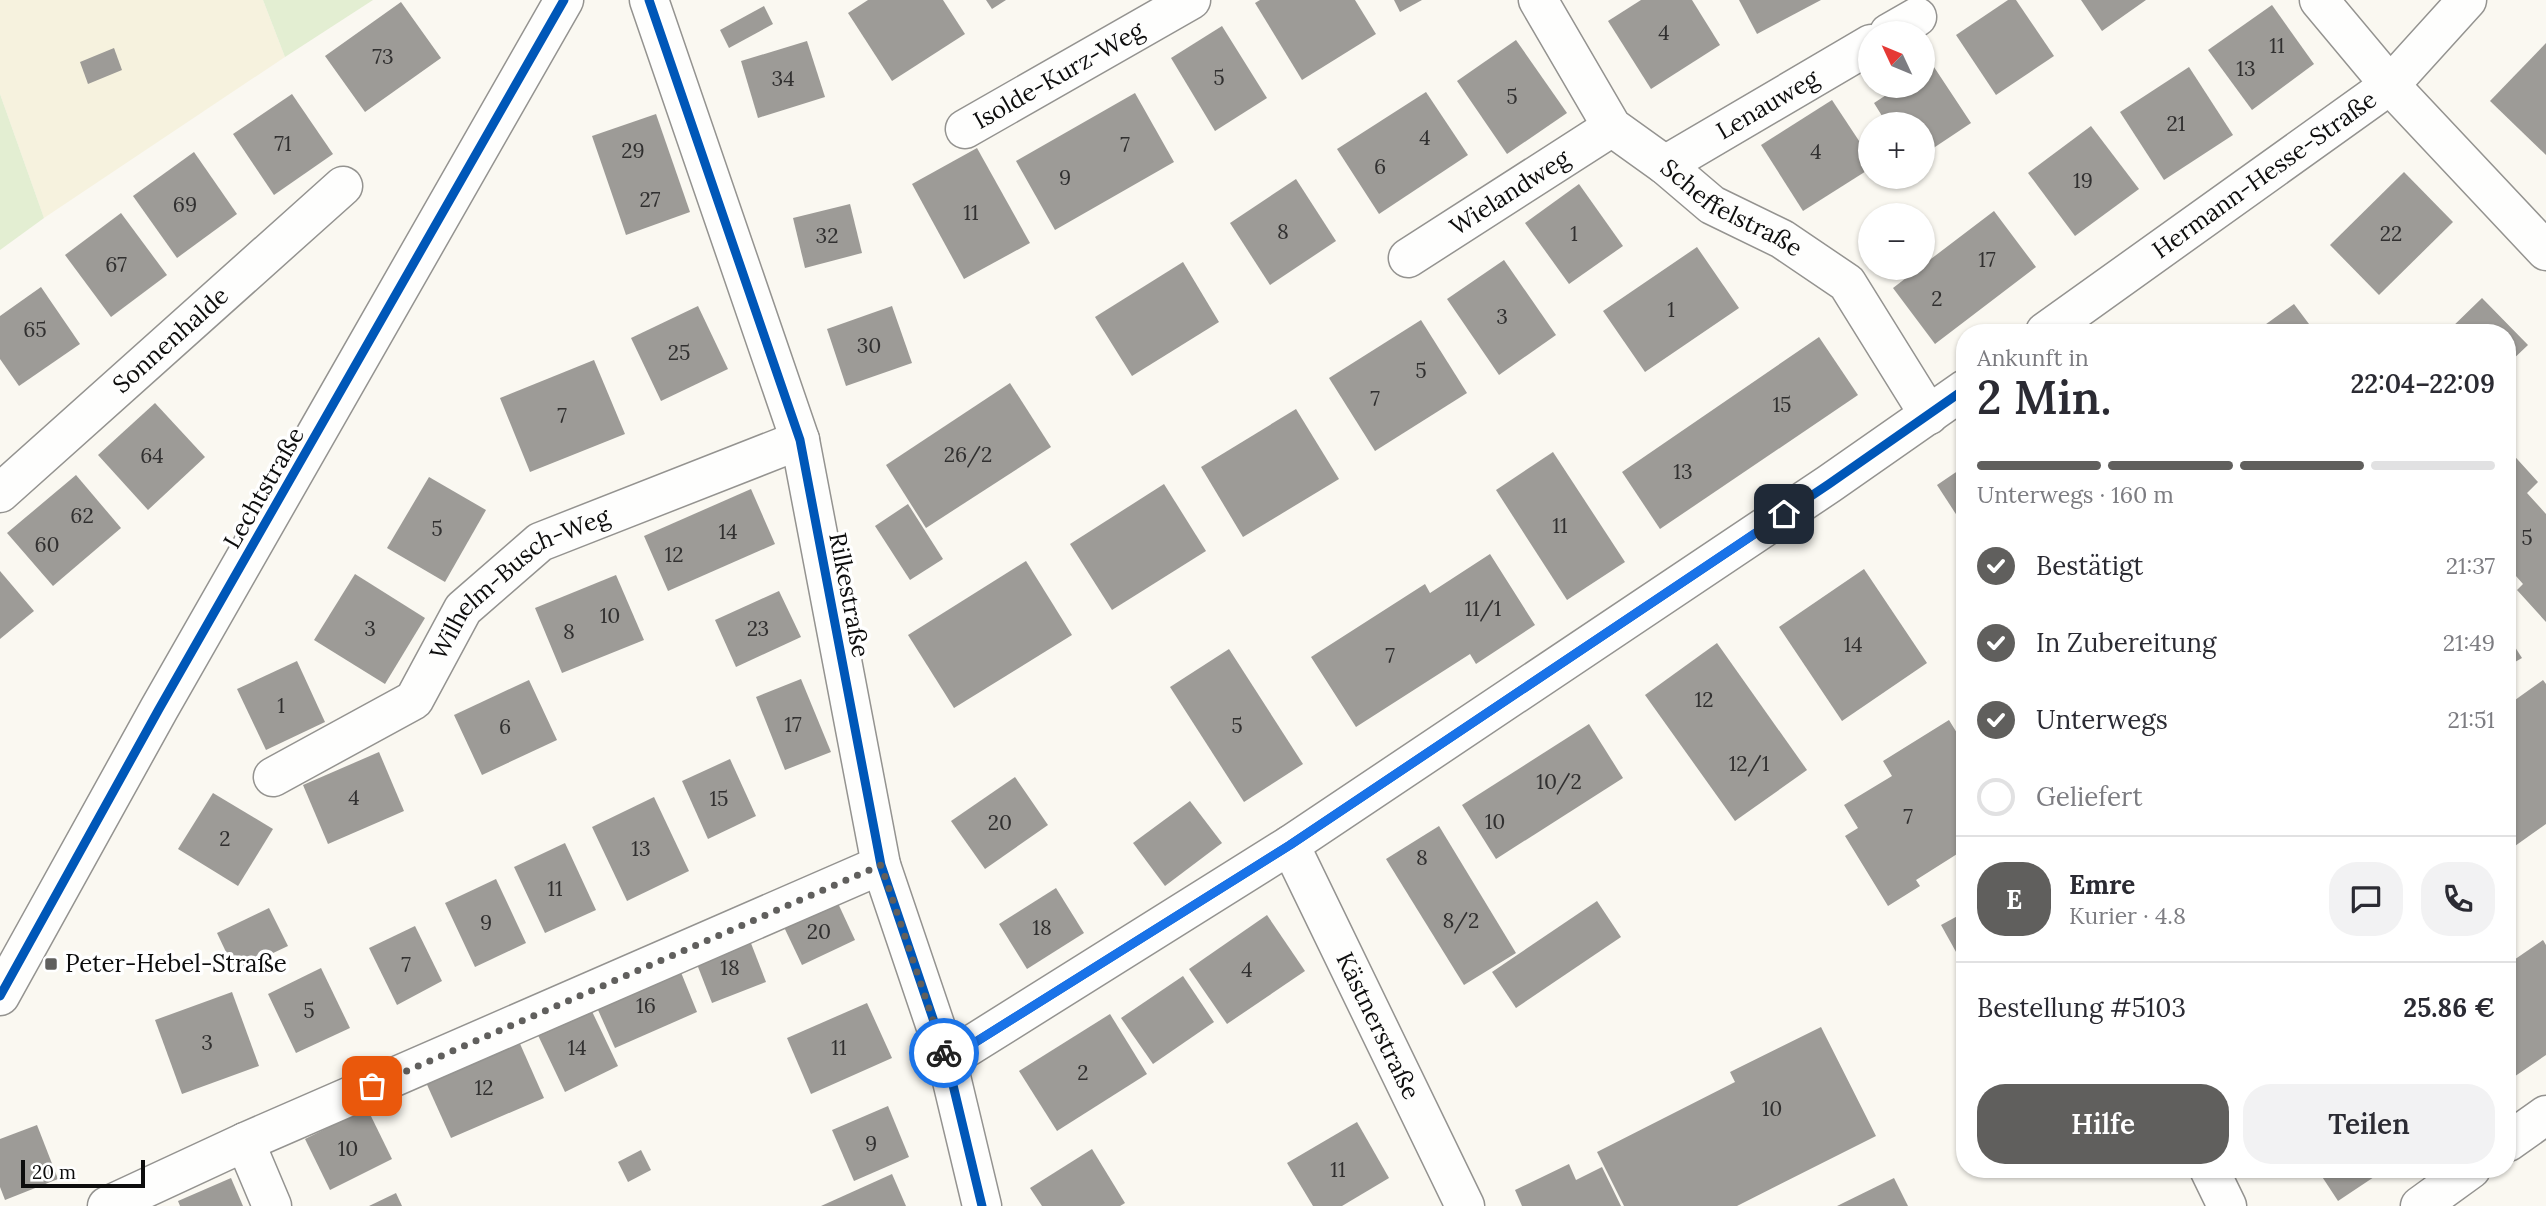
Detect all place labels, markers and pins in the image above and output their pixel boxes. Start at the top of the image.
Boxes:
pin [1754,484,1814,544]
place label: Peter-Hebel-Straße [65,948,287,979]
marker: Peter-Hebel-Straße [43,956,59,972]
pin [342,1056,402,1116]

